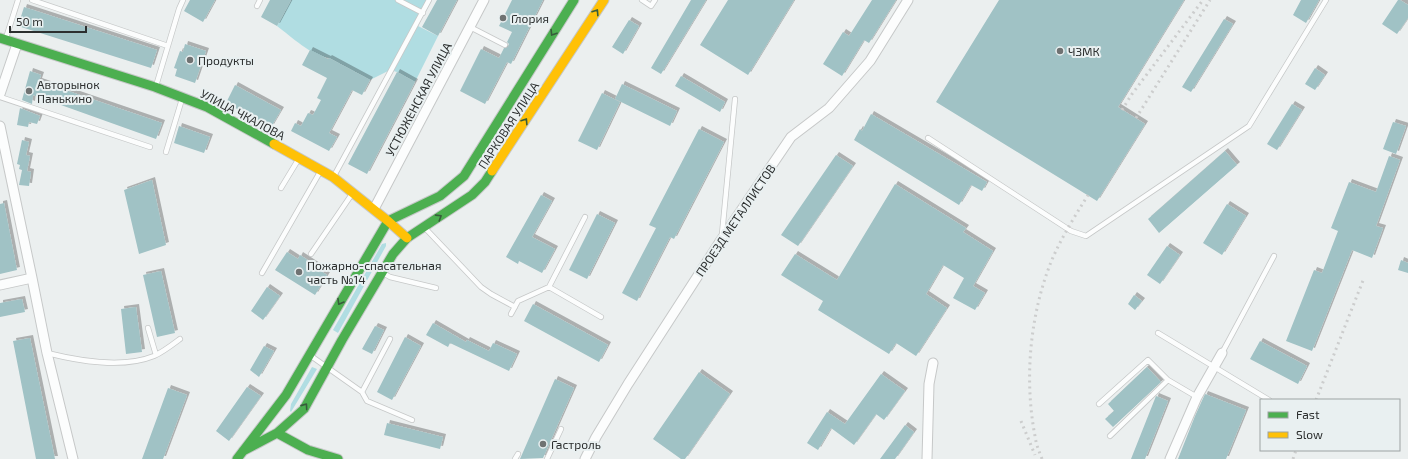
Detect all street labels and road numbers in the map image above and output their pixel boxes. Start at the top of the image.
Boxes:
street label: УСТЮЖЕНСКАЯ УЛИЦА [382,39,454,158]
street label: ПАРКОВАЯ УЛИЦА [475,79,542,171]
street label: УЛИЦА ЧКАЛОВА [198,86,288,142]
street label: ПРОЕЗД МЕТАЛЛИСТОВ [692,161,778,279]

